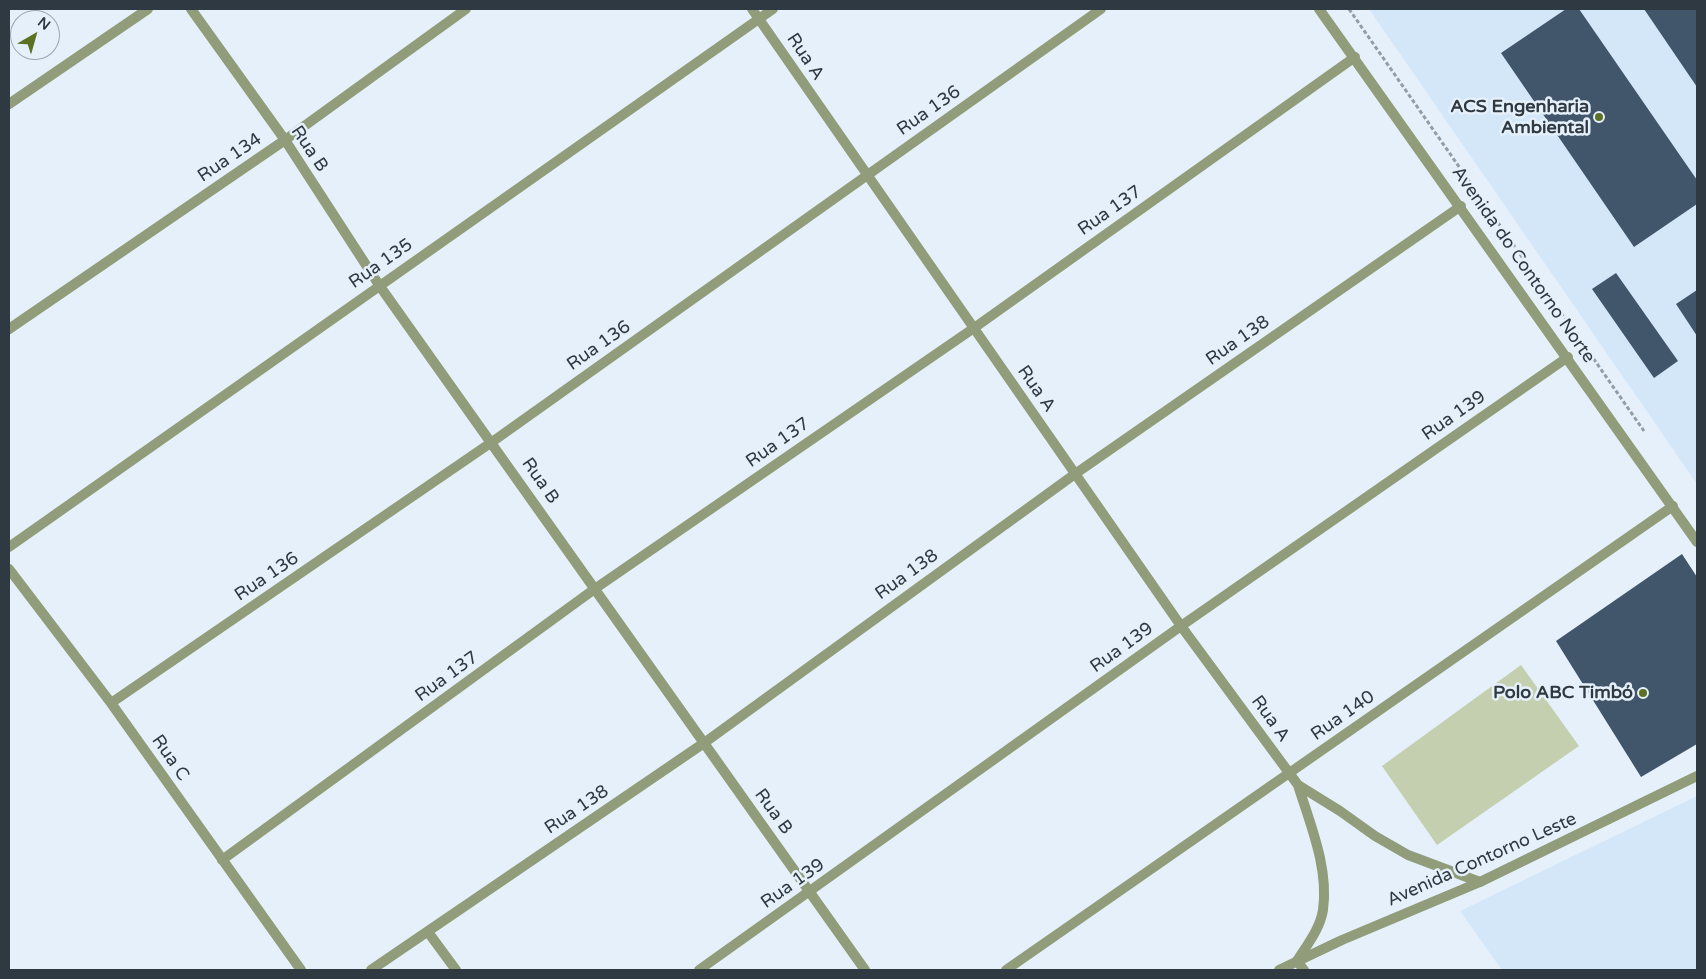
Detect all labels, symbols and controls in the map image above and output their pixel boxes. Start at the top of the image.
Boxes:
north arrow [10,10,60,60]
text: N [34,13,54,34]
street label: Rua A [782,29,828,85]
street label: Rua 136 [893,81,965,141]
place label: ACS Engenharia Ambiental [1450,96,1589,138]
marker: ACS Engenharia Ambiental [1593,111,1605,123]
street label: Rua B [286,122,332,176]
street label: Rua 134 [194,129,266,187]
street label: Avenida do Contorno Norte [1447,163,1599,367]
street label: Rua 137 [1074,181,1146,241]
street label: Rua 135 [345,234,417,294]
street label: Rua 138 [1202,311,1274,371]
street label: Rua 136 [563,316,635,376]
street label: Rua A [1012,362,1060,416]
street label: Rua 139 [1418,386,1490,446]
street label: Rua 137 [742,413,814,473]
street label: Rua B [517,454,563,508]
street label: Rua 138 [871,545,943,605]
street label: Rua 136 [231,548,303,606]
street label: Rua 139 [1086,618,1158,678]
street label: Rua 137 [411,647,483,707]
place label: Polo ABC Timbó [1493,682,1633,704]
street label: Rua 140 [1307,686,1379,746]
marker: Polo ABC Timbó [1637,687,1649,699]
street label: Rua A [1246,692,1294,746]
street label: Rua C [147,731,193,785]
street label: Rua 138 [541,781,613,839]
street label: Rua B [749,785,797,839]
street label: Avenida Contorno Leste [1384,808,1580,912]
street label: Rua 139 [757,854,829,914]

